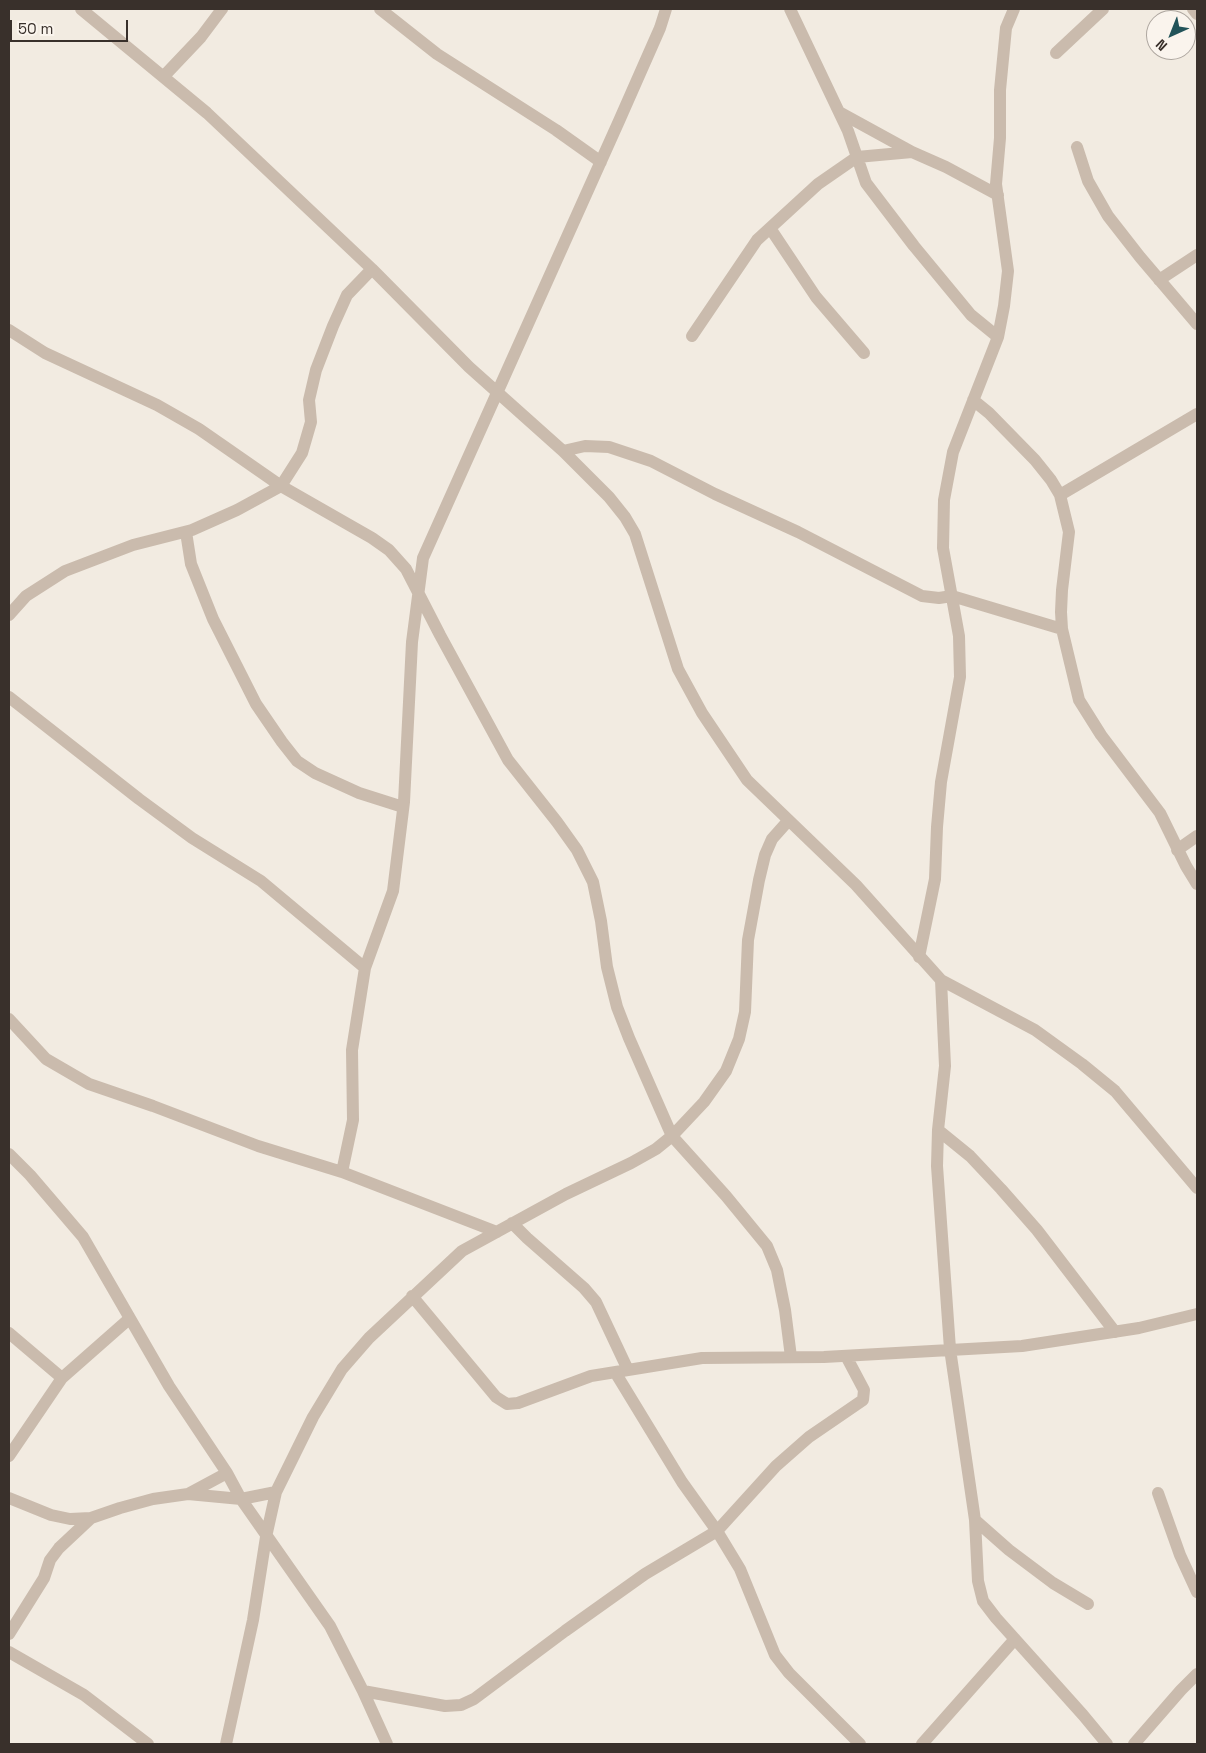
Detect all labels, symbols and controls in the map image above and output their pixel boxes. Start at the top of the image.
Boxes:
scale bar [12,10,130,42]
north arrow [1146,10,1196,60]
text: 50 m [18,19,53,38]
text: N [1152,35,1171,55]

